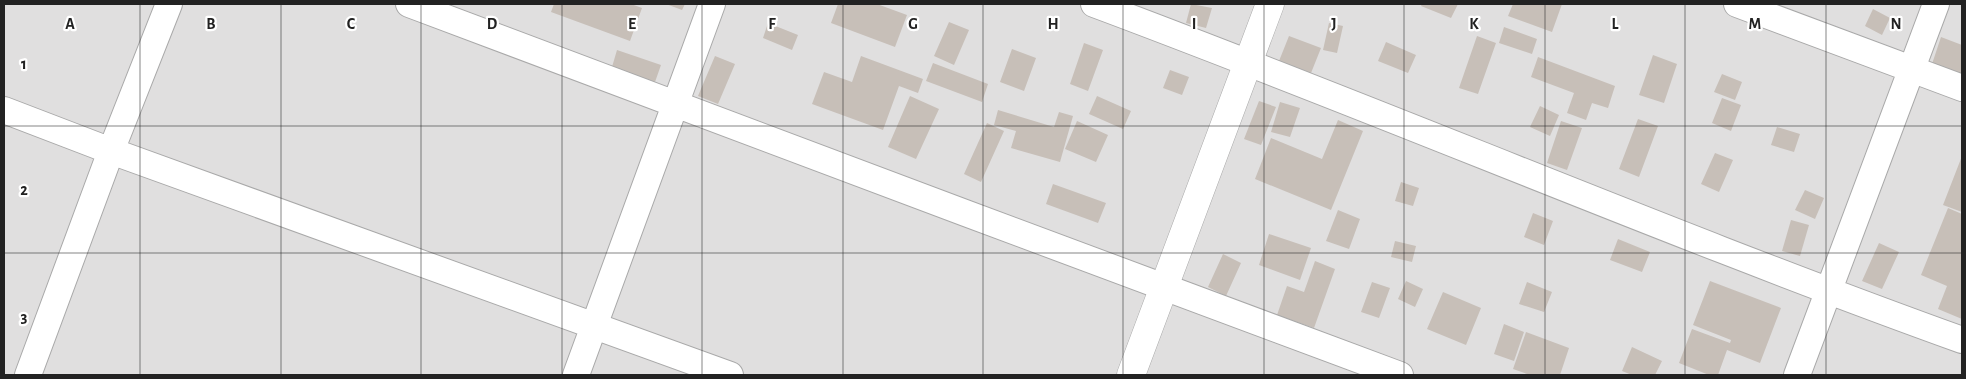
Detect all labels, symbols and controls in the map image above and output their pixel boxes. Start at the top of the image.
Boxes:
text: A [65,16,75,32]
text: B [206,16,216,32]
text: C [347,16,356,32]
text: D [487,16,498,32]
text: E [628,16,636,32]
text: F [768,16,776,32]
text: G [908,16,918,32]
text: H [1047,16,1059,32]
text: I [1192,16,1196,32]
text: J [1331,16,1337,32]
text: K [1469,16,1479,32]
text: L [1612,16,1619,32]
text: M [1749,16,1761,32]
text: N [1890,16,1902,32]
text: 1 [21,56,27,72]
text: 2 [20,182,28,198]
text: 3 [21,309,28,325]

